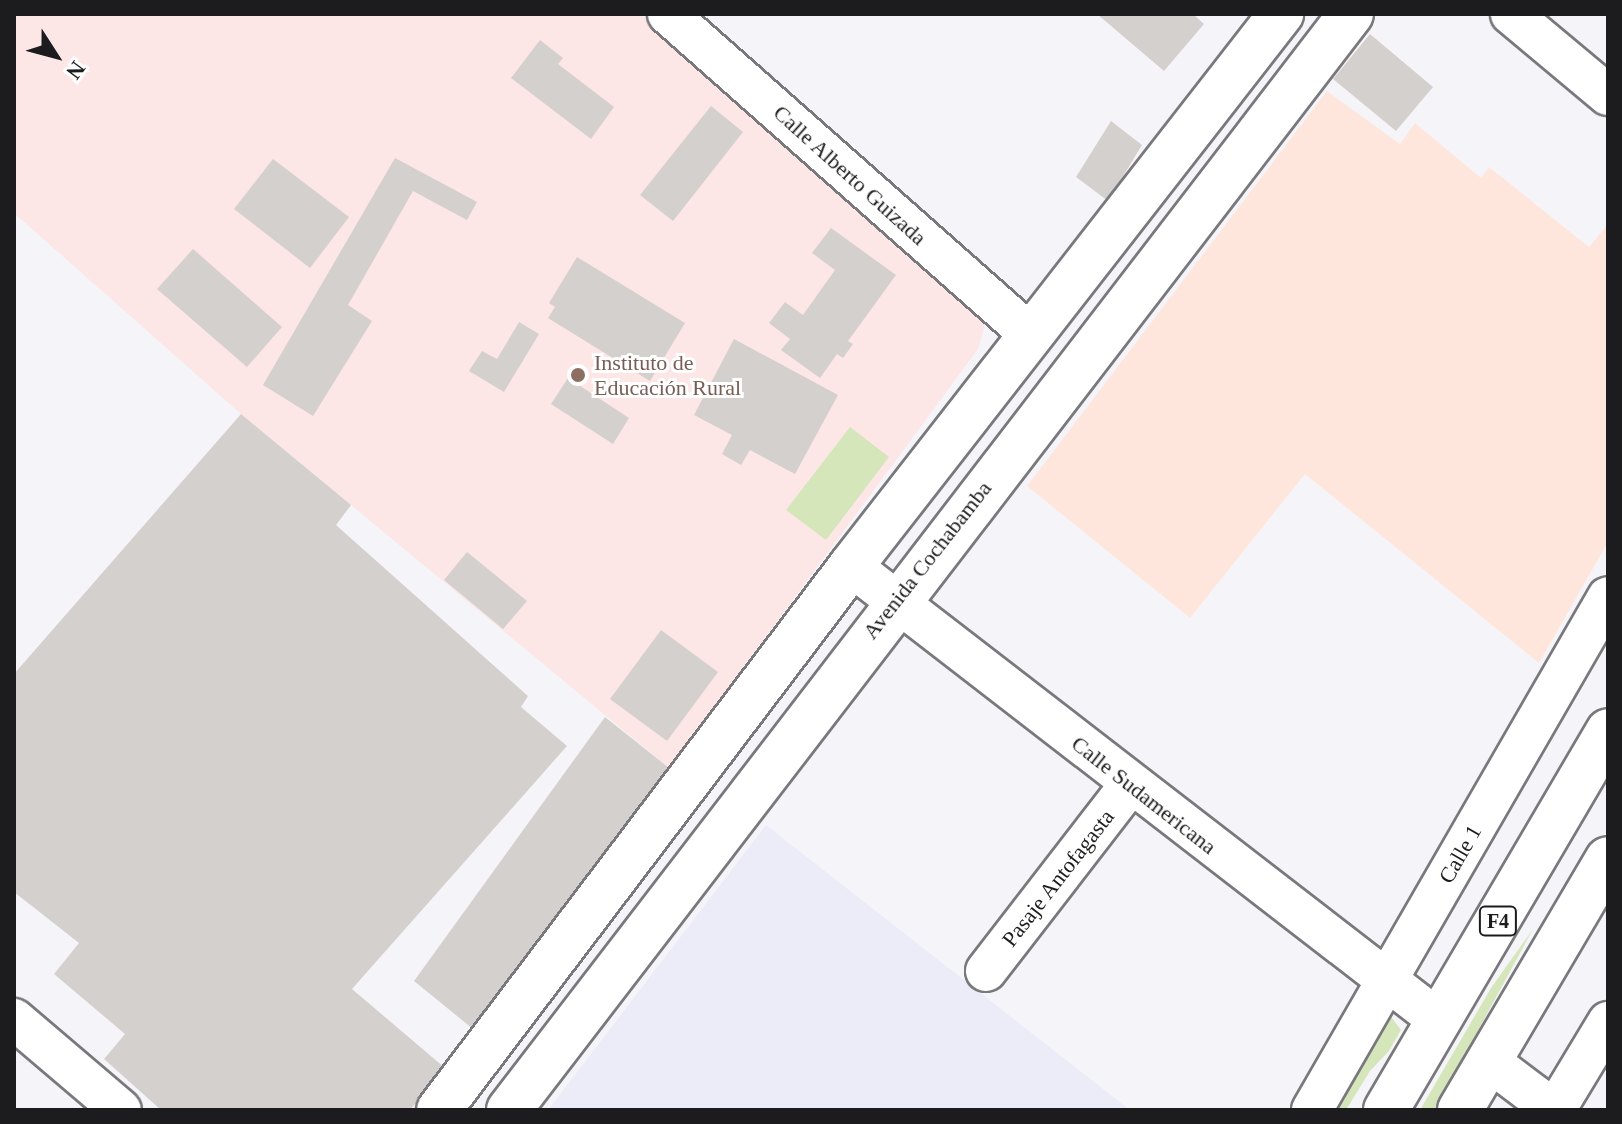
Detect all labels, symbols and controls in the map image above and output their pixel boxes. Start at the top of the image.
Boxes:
north arrow [16,16,96,96]
text: N [61,57,91,84]
street label: Calle Alberto Guizada [768,99,932,251]
place label: Instituto de Educación Rural [594,349,741,400]
marker: Instituto de Educación Rural [569,366,587,384]
street label: Avenida Cochabamba [857,476,997,644]
street label: Calle Sudamericana [1066,730,1222,860]
street label: Pasaje Antofagasta [996,804,1120,952]
street label: Calle 1 [1433,820,1487,888]
road number: F4 [1478,905,1518,937]

